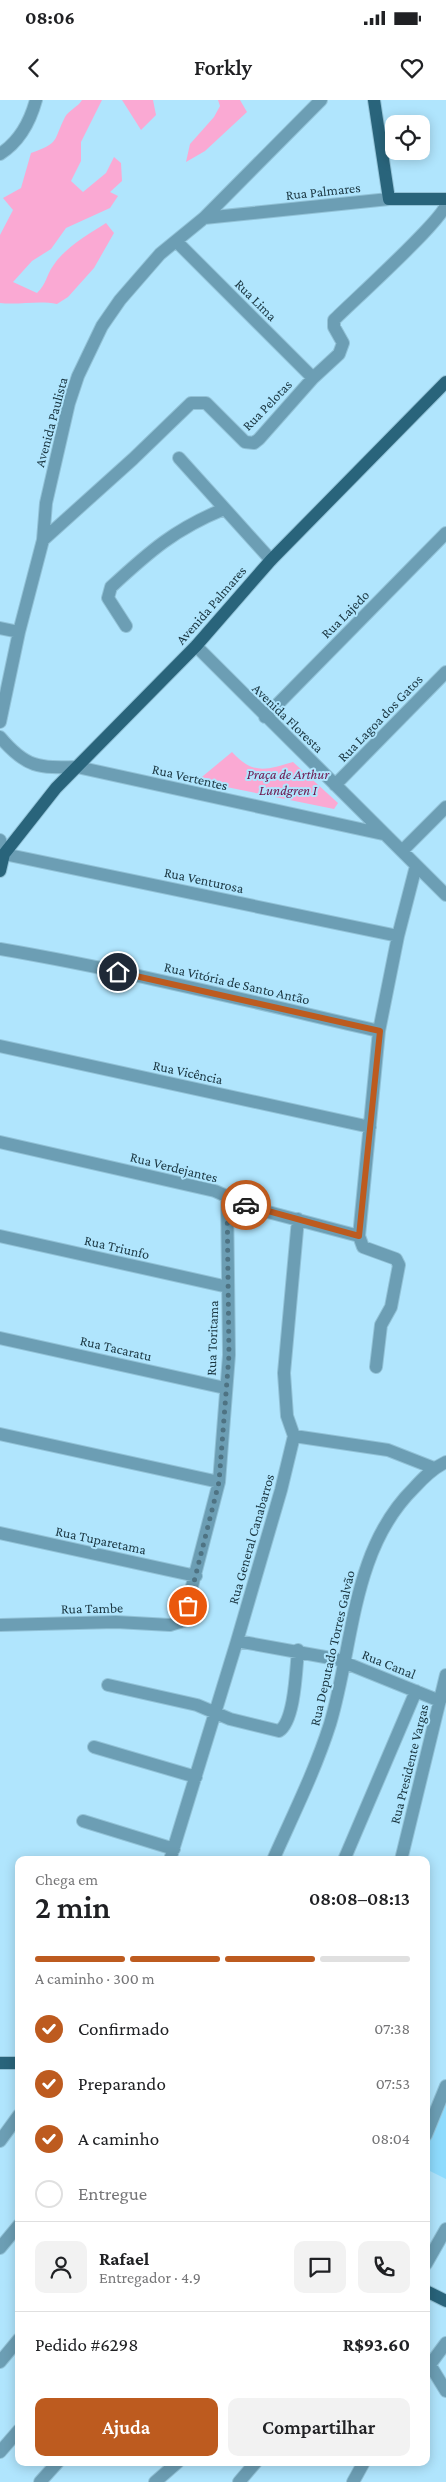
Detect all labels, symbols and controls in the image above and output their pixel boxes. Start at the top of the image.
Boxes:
text: 08:06 [25,7,75,28]
icon: back [20,54,48,82]
icon: heart [398,54,426,82]
text: Forkly [194,55,252,80]
map controls [385,115,430,160]
button: locate [385,115,430,160]
street label: Rua Palmares [285,179,361,203]
street label: Rua Lima [232,276,281,325]
street label: Avenida Paulista [31,375,71,469]
street label: Rua Pelotas [239,376,295,434]
street label: Avenida Palmares [173,562,249,648]
street label: Rua Lajedo [318,587,373,642]
street label: Rua Lagoa dos Gatos [334,671,426,765]
street label: Avenida Floresta [249,680,327,756]
street label: Rua Vertentes [151,761,229,793]
park label: Praça de Arthur Lundgren I [247,766,330,798]
street label: Rua Venturosa [163,864,246,896]
pin [97,951,139,993]
icon: home [104,958,132,986]
street label: Rua Vitória de Santo Antão [163,958,311,1008]
street label: Rua Vicência [152,1057,225,1087]
street label: Rua Verdejantes [128,1148,219,1187]
courier [221,1180,271,1230]
icon: car [232,1191,260,1219]
street label: Rua Triunfo [83,1232,151,1262]
street label: Rua Toritama [203,1299,221,1376]
street label: Rua Tacaratu [78,1332,154,1364]
street label: Rua General Canabarros [225,1472,277,1606]
street label: Rua Tuparetama [54,1523,148,1558]
street label: Rua Deputado Torres Galvão [306,1569,358,1727]
pin [167,1585,209,1627]
icon: bag [174,1592,202,1620]
street label: Rua Tambe [61,1599,123,1617]
street label: Rua Canal [360,1646,418,1682]
street label: Rua Presidente Vargas [386,1703,432,1825]
text: Chega em [35,1871,98,1888]
text: 08:08–08:13 [309,1888,410,1909]
text: 2 min [35,1889,110,1925]
text: A caminho · 300 m [35,1970,155,1987]
icon: check [35,2015,63,2043]
text: Confirmado [78,2018,169,2039]
text: 07:38 [374,2020,410,2037]
icon: check [35,2070,63,2098]
text: Preparando [78,2073,166,2094]
text: 07:53 [376,2075,410,2092]
icon: check [35,2125,63,2153]
text: A caminho [78,2128,159,2149]
text: 08:04 [371,2130,410,2147]
text: Entregue [78,2183,147,2204]
button: person [35,2241,87,2293]
button: chat [294,2241,346,2293]
button: phone [358,2241,410,2293]
text: Rafael [99,2248,149,2269]
text: Entregador · 4.9 [99,2269,201,2286]
text: Pedido #6298 [35,2334,138,2355]
text: R$93.60 [343,2334,410,2355]
button: Ajuda [35,2398,218,2456]
button: Compartilhar [228,2398,410,2456]

